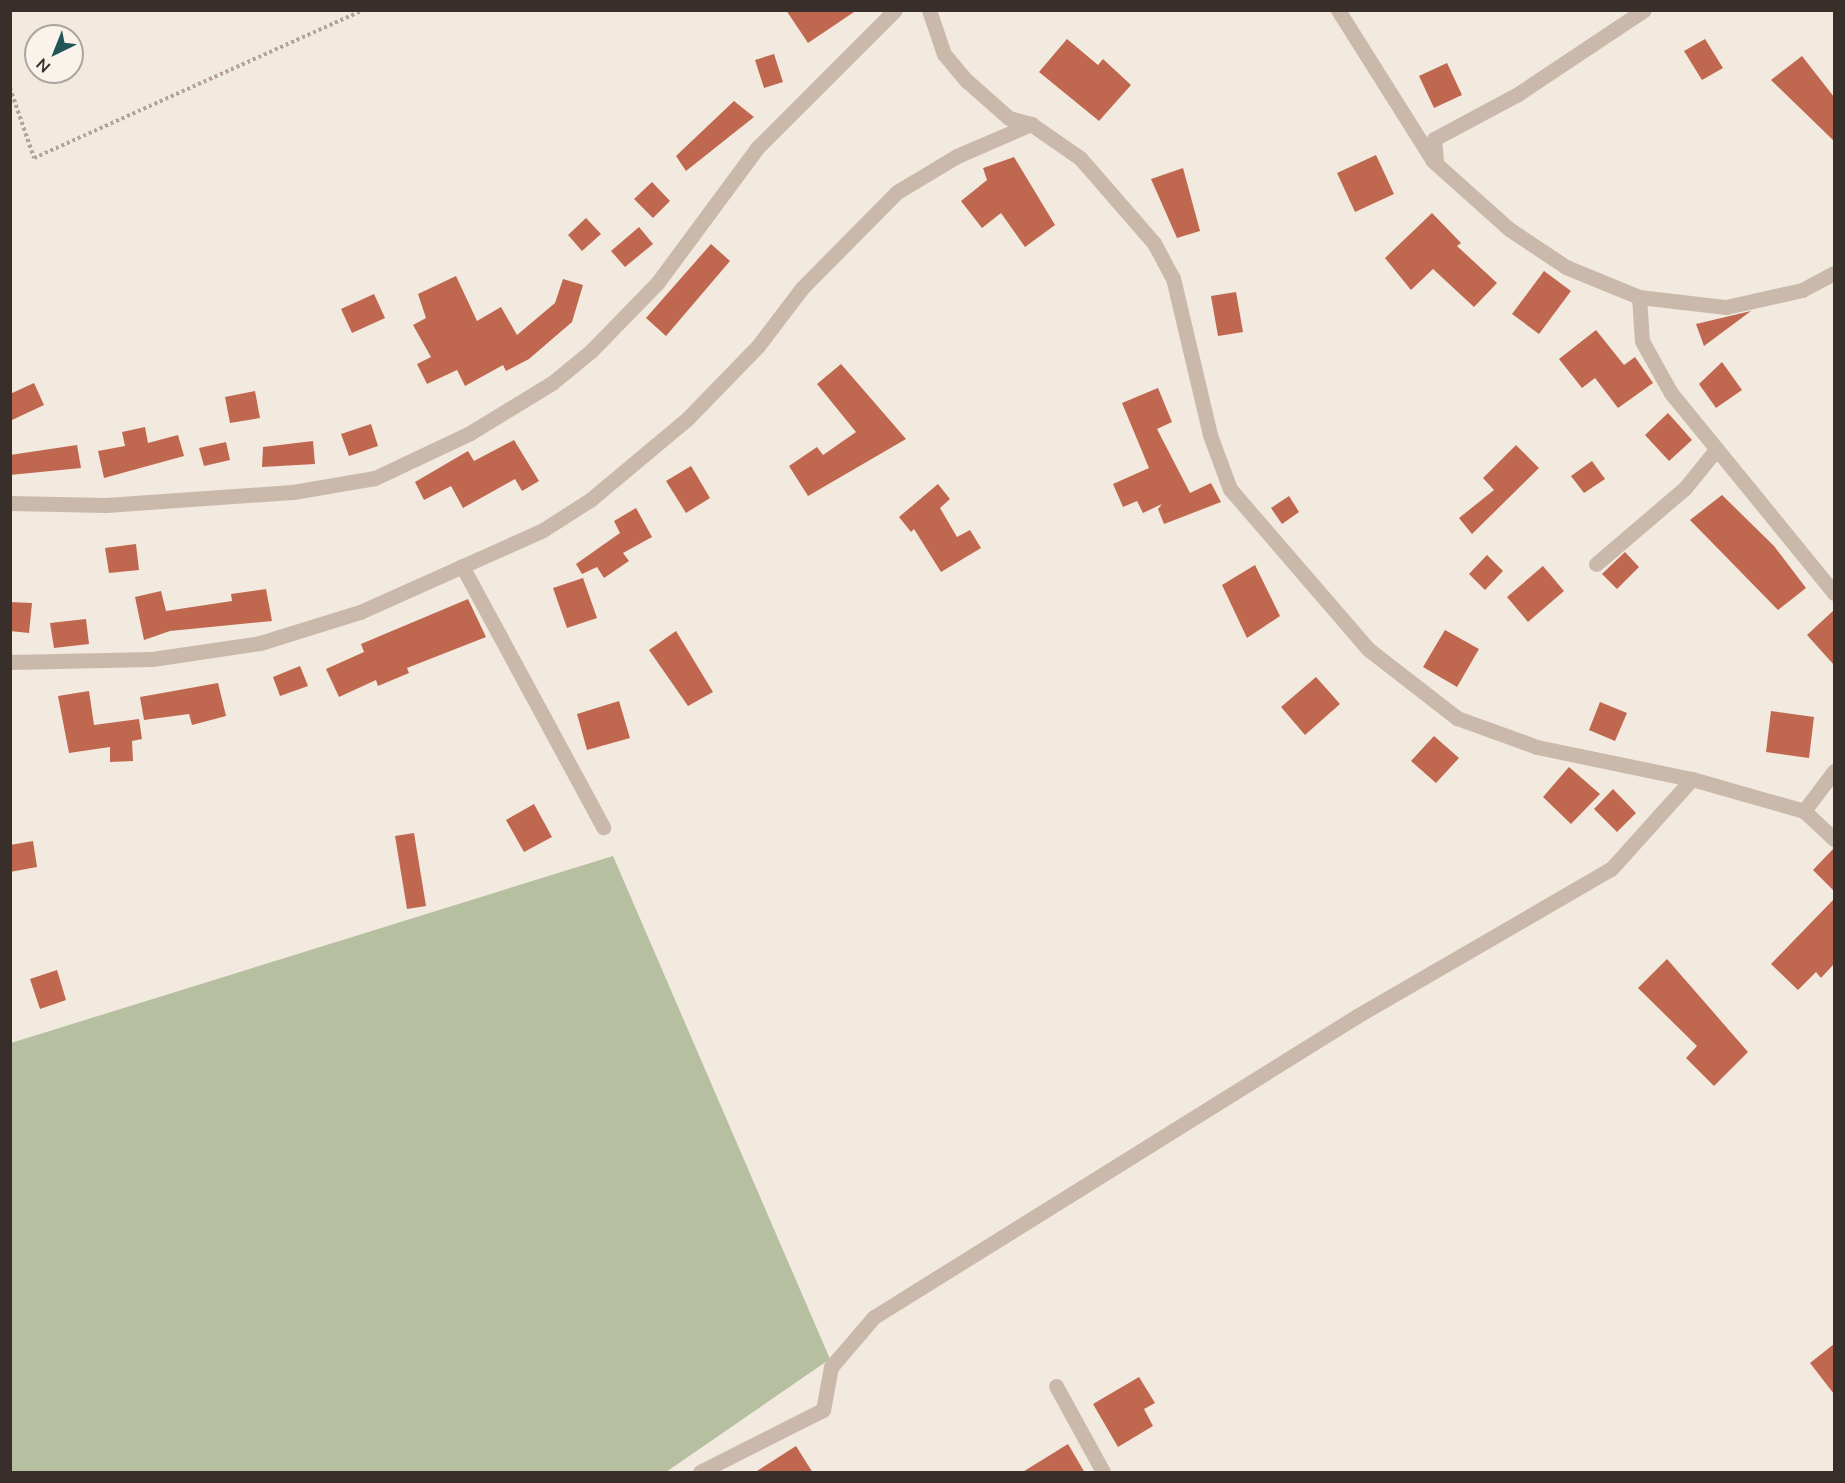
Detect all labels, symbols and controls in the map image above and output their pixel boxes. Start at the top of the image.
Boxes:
north arrow [24,24,84,84]
text: N [32,54,54,77]

